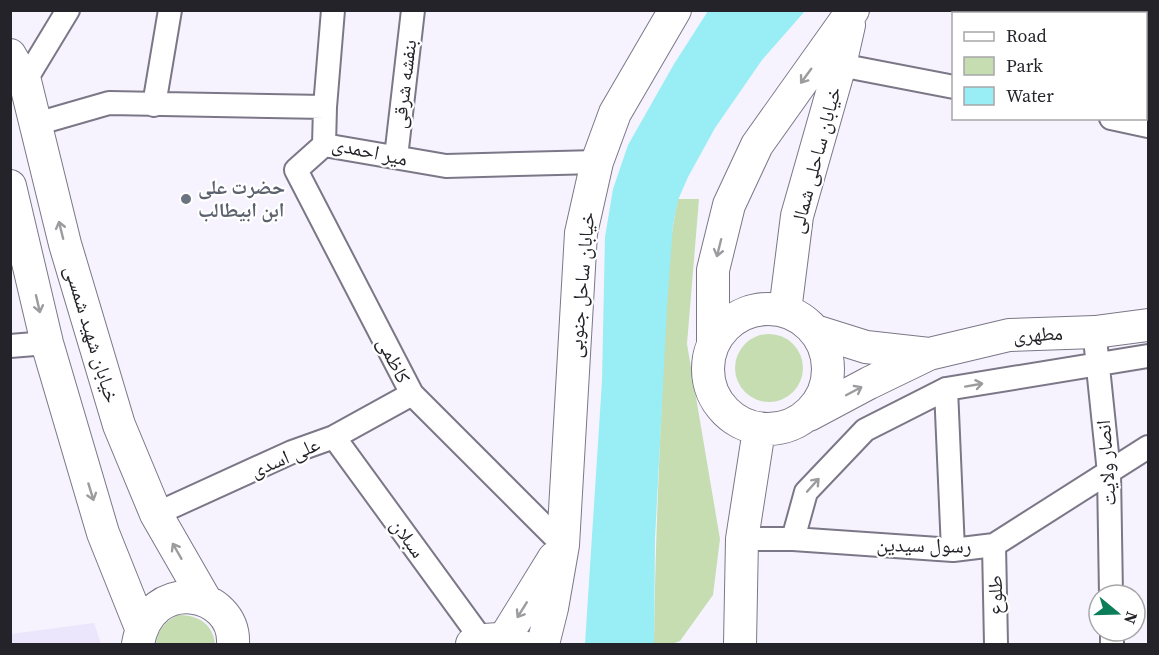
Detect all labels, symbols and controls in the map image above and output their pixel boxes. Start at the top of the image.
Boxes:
legend [952,12,1147,120]
text: Road [1006,23,1047,48]
street label: بنفشه شرقی [385,38,423,130]
text: Park [1006,53,1043,78]
one-way arrow [800,67,812,83]
street label: خیابان ساحلی شمالی [782,83,848,236]
text: Water [1006,83,1054,108]
street label: میر احمدی [330,129,410,173]
place label: حضرت علی ابن ابیطالب [198,173,285,224]
marker: حضرت علی ابن ابیطالب [179,192,193,206]
street label: خیابان ساحل جنوبی [561,211,601,359]
one-way arrow [55,221,67,240]
one-way arrow [712,238,724,257]
street label: خیابان شهید شمسی [58,262,126,406]
one-way arrow [33,294,44,314]
street label: مطهری [1012,319,1064,349]
street label: کاظمی [371,332,417,388]
one-way arrow [963,379,983,390]
one-way arrow [845,385,863,396]
street label: انصار ولایت [1089,419,1123,507]
street label: علی اسدی [246,430,324,484]
one-way arrow [806,478,820,493]
one-way arrow [86,482,97,501]
street label: سبلان [384,512,432,564]
street label: رسول سیدین [876,530,972,560]
one-way arrow [171,542,182,560]
street label: طلوع [981,575,1009,615]
north arrow [1087,583,1147,643]
one-way arrow [516,601,528,618]
text: N [1119,609,1143,627]

